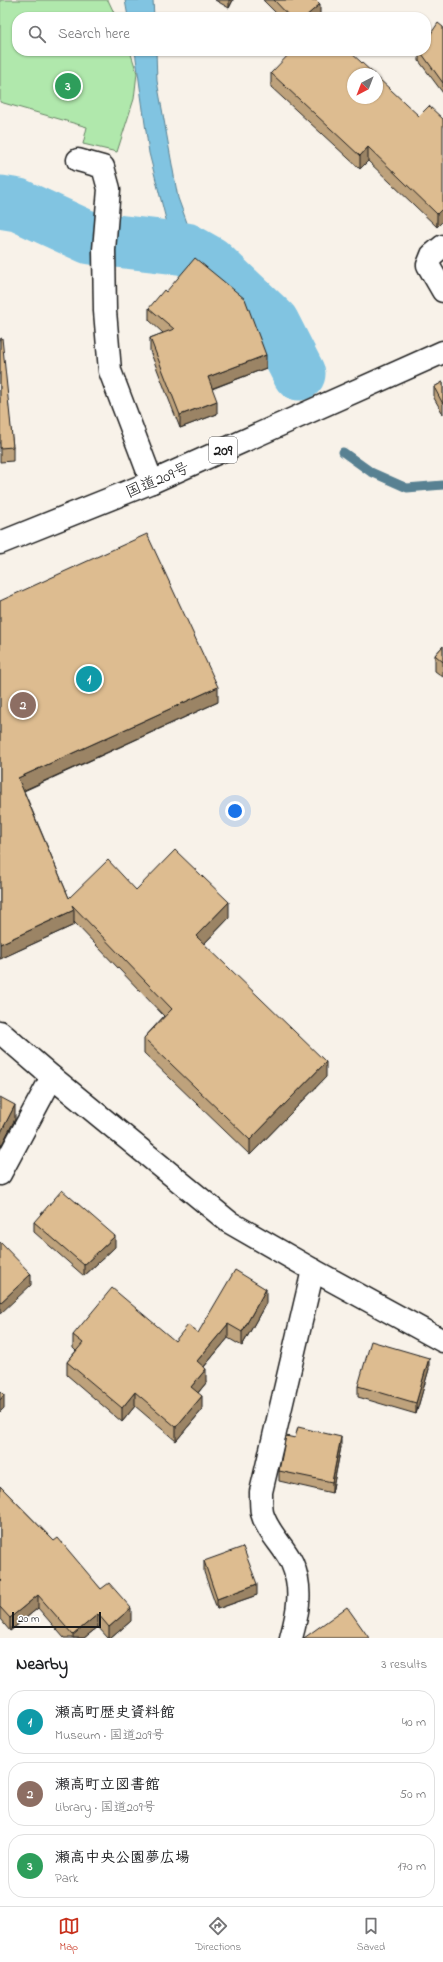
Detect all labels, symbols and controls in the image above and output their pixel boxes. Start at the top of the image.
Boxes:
search box [12,12,431,56]
icon: search [26,23,48,45]
text: Search here [58,23,130,45]
north arrow [347,68,383,104]
pin: 3 [55,71,81,101]
road number: 209 [209,437,237,463]
street label: 国道209号 [122,457,194,505]
pin: 1 [76,664,102,694]
pin: 2 [10,690,36,720]
your location [225,801,245,821]
scale bar [12,1610,101,1629]
text: 20 m [18,1611,40,1627]
text: Nearby [16,1652,68,1677]
text: 3 results [381,1655,427,1674]
text: 瀬高町歴史資料館 [55,1702,175,1724]
text: 1 [28,1713,32,1732]
text: 40 m [402,1713,426,1732]
text: Museum · 国道209号 [55,1726,164,1745]
text: 瀬高町立図書館 [55,1774,160,1796]
text: 2 [27,1785,33,1804]
text: 50 m [400,1785,426,1804]
text: Library · 国道209号 [55,1798,156,1817]
text: 瀬高中央公園夢広場 [55,1847,190,1869]
text: 3 [27,1857,33,1876]
text: 170 m [398,1857,426,1876]
text: Park [55,1869,79,1888]
tab: Map [58,1915,80,1955]
tab: Directions [195,1915,241,1955]
tab: Saved [357,1915,385,1955]

